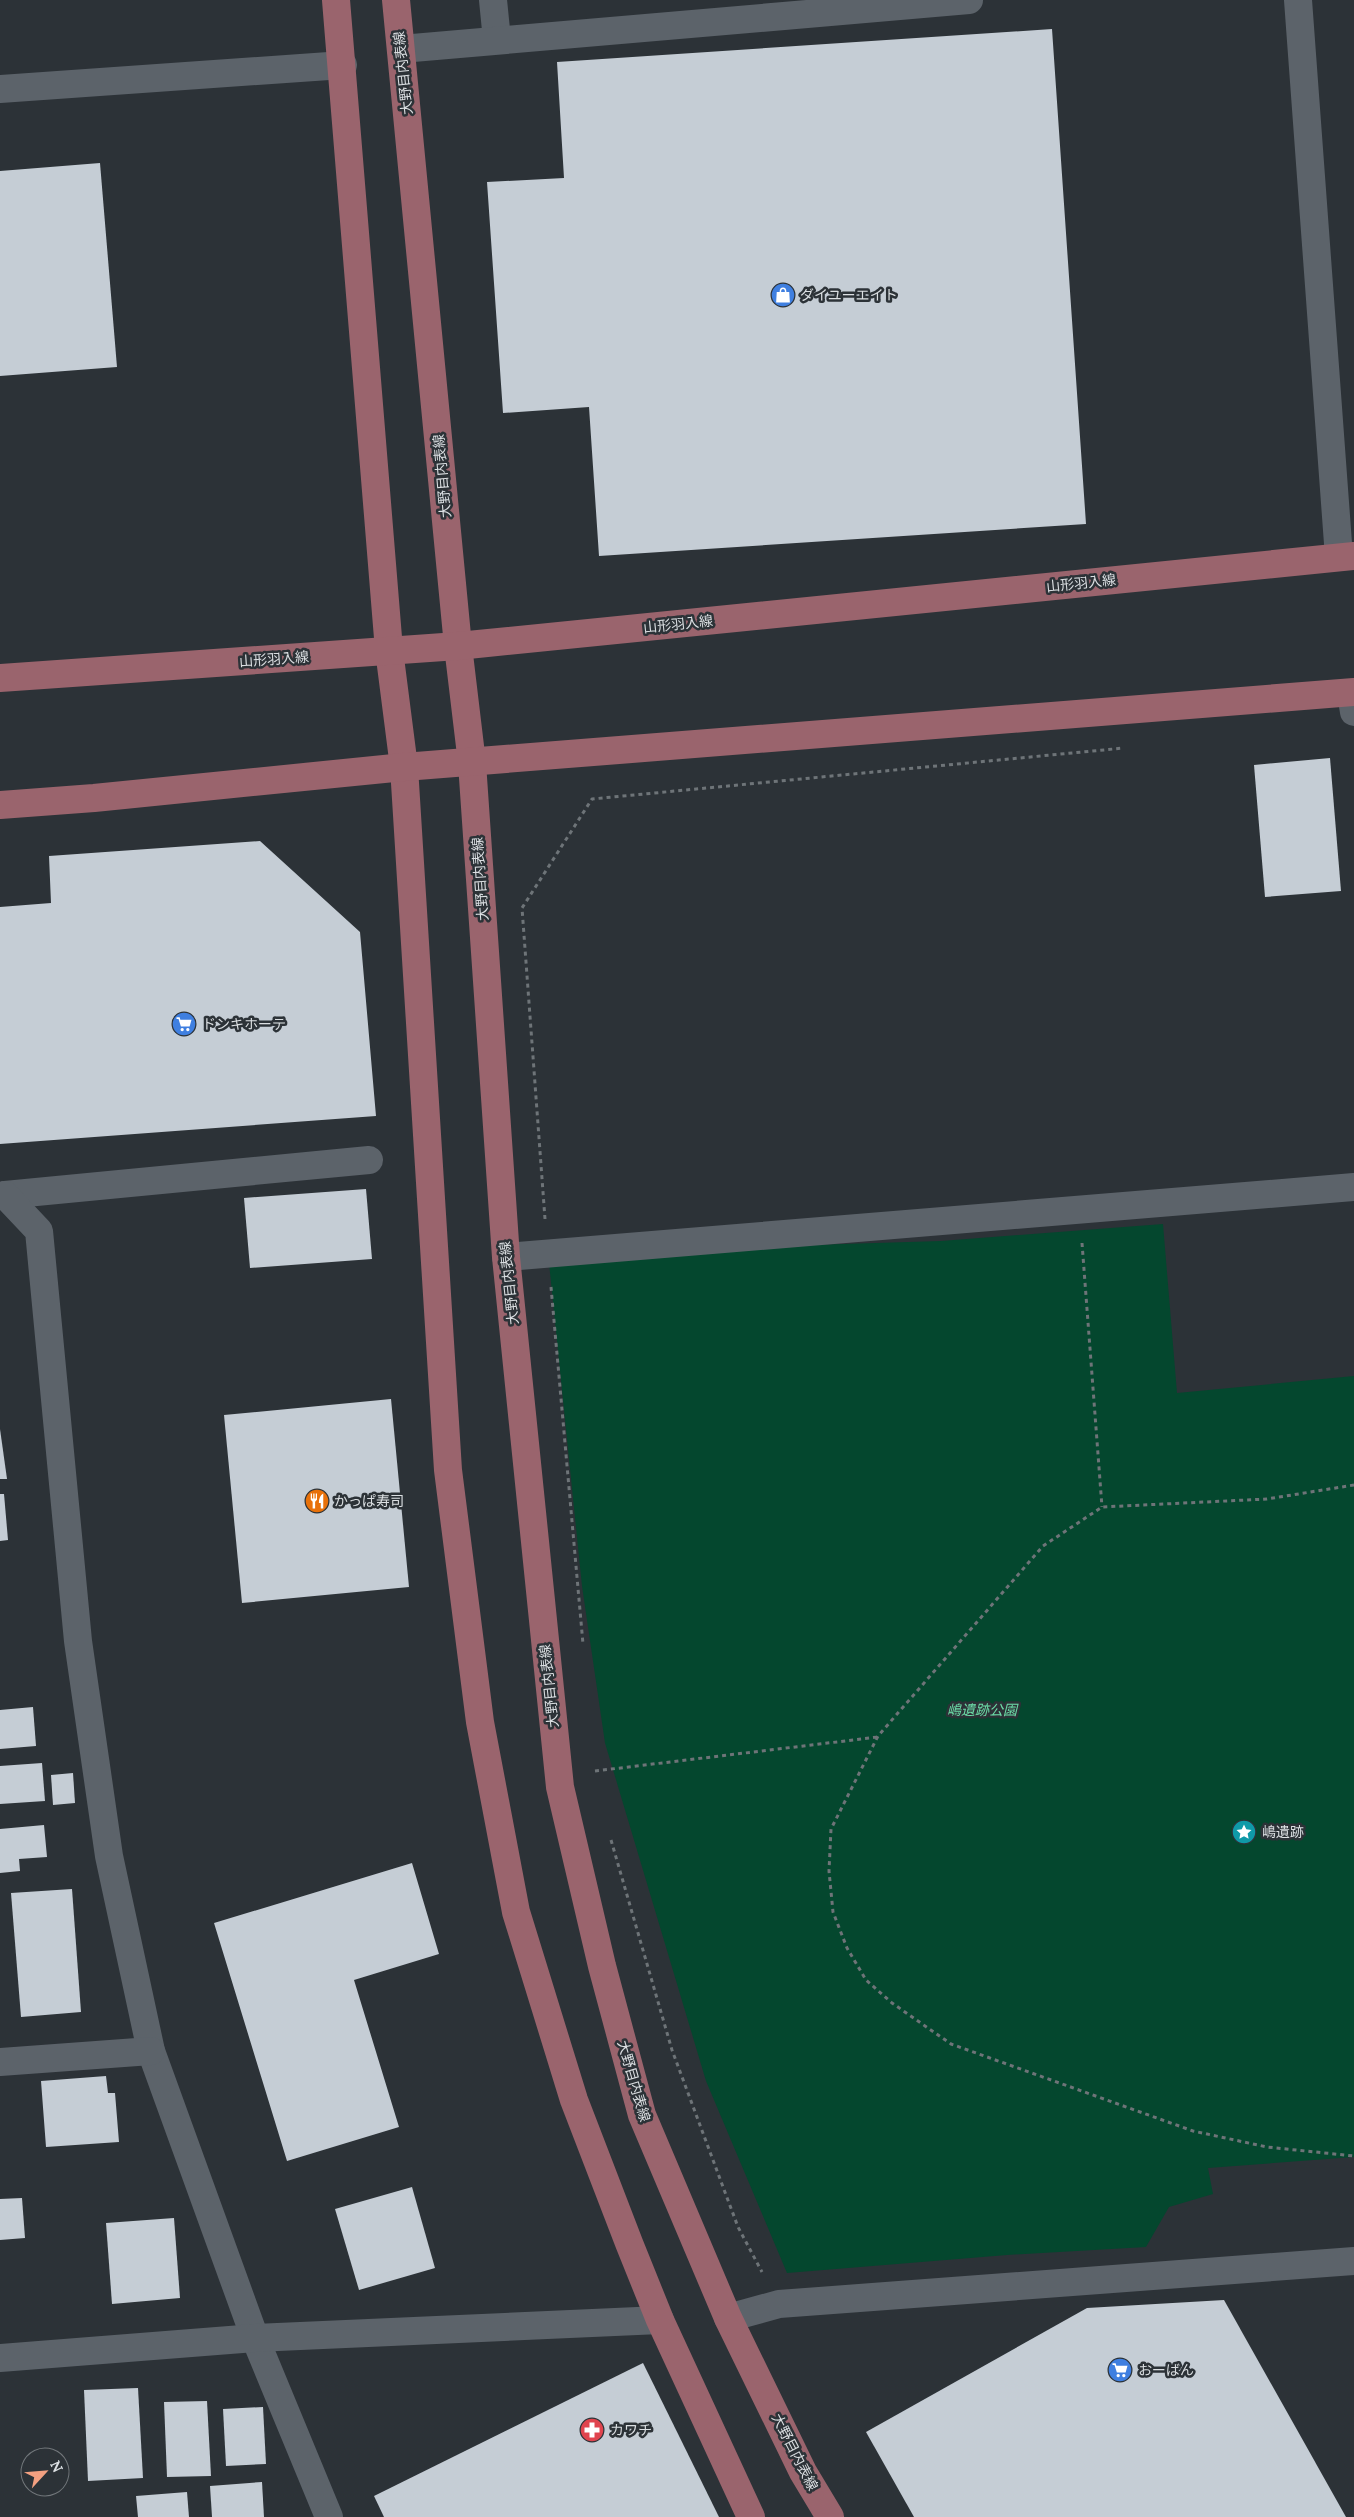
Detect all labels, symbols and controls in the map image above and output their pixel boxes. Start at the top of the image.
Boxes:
street label: 大野目内表線 [390,30,416,116]
shop icon: ダイユーエイト [770,282,796,308]
place label: ダイユーエイト [800,286,898,304]
street label: 大野目内表線 [429,433,455,519]
street label: 山形羽入線 [1045,570,1117,596]
street label: 山形羽入線 [642,611,714,637]
street label: 山形羽入線 [238,648,310,670]
street label: 大野目内表線 [468,836,492,922]
supermarket icon: ドンキホーテ [171,1011,197,1037]
place label: ドンキホーテ [202,1015,286,1033]
street label: 大野目内表線 [496,1240,522,1326]
restaurant icon: かっぱ寿司 [304,1488,330,1514]
place label: かっぱ寿司 [334,1492,404,1510]
street label: 大野目内表線 [536,1643,562,1729]
park label: 嶋遺跡公園 [947,1701,1019,1719]
place icon: 嶋遺跡 [1231,1819,1257,1845]
place label: 嶋遺跡 [1262,1823,1304,1841]
street label: 大野目内表線 [614,2038,654,2124]
supermarket icon: おーばん [1107,2357,1133,2383]
place label: おーばん [1138,2361,1194,2379]
street label: 大野目内表線 [768,2410,822,2494]
pharmacy icon: カワチ [579,2417,605,2443]
place label: カワチ [610,2421,652,2439]
north arrow [20,2447,70,2497]
text: N [46,2457,67,2475]

